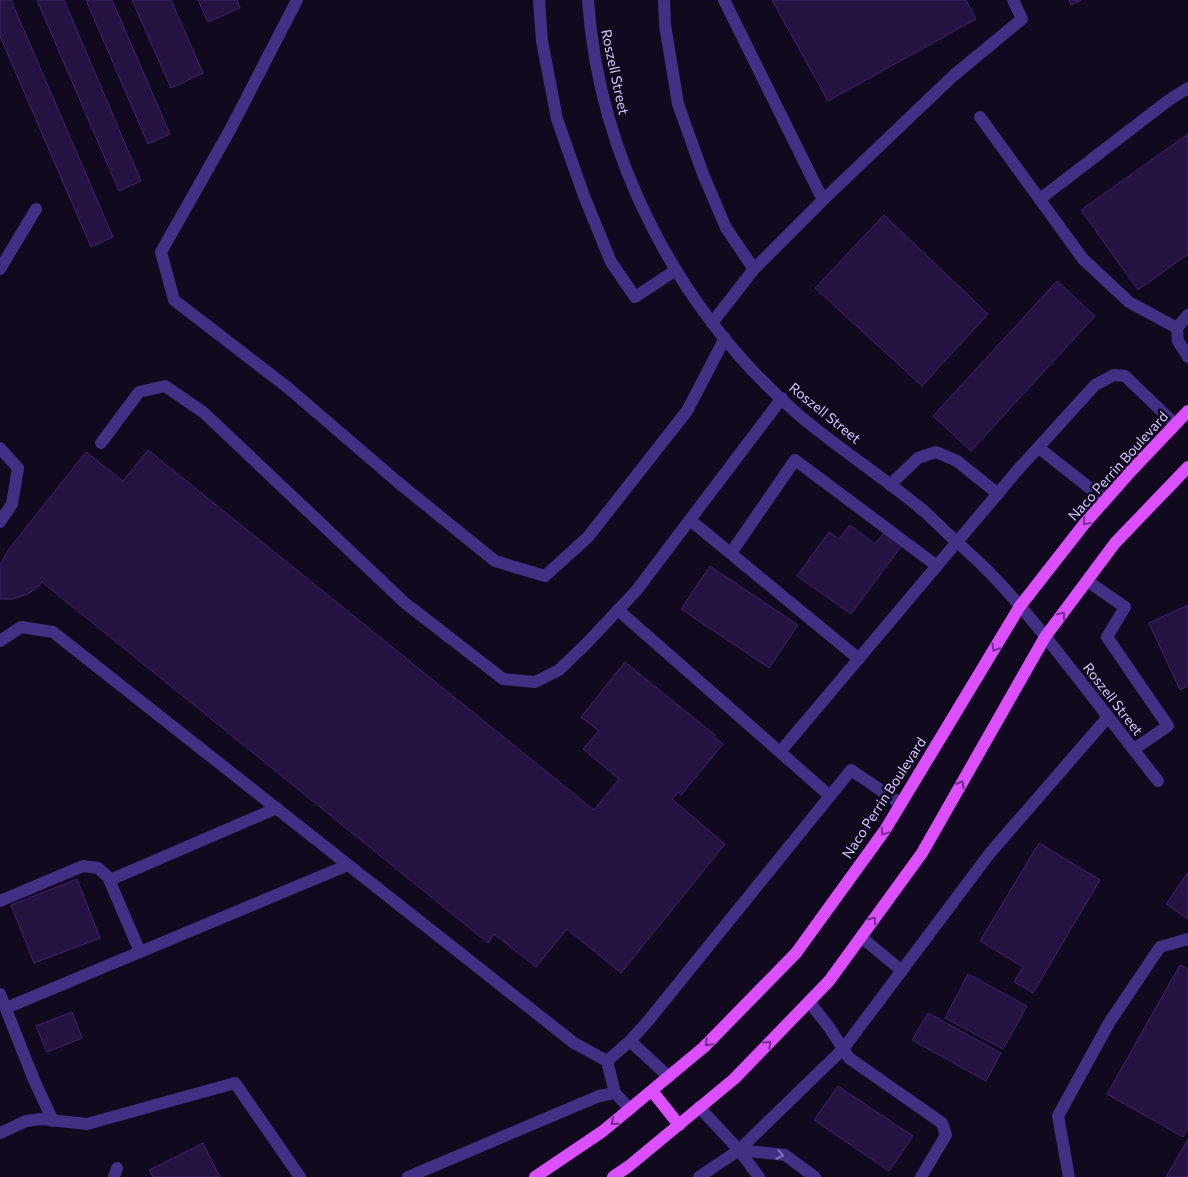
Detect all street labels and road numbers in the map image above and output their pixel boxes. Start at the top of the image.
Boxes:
street label: Roszell Street [598,27,633,117]
street label: Roszell Street [786,379,865,447]
street label: Naco Perrin Boulevard [1064,408,1171,524]
street label: Roszell Street [1080,659,1147,738]
street label: Naco Perrin Boulevard [838,734,929,862]

